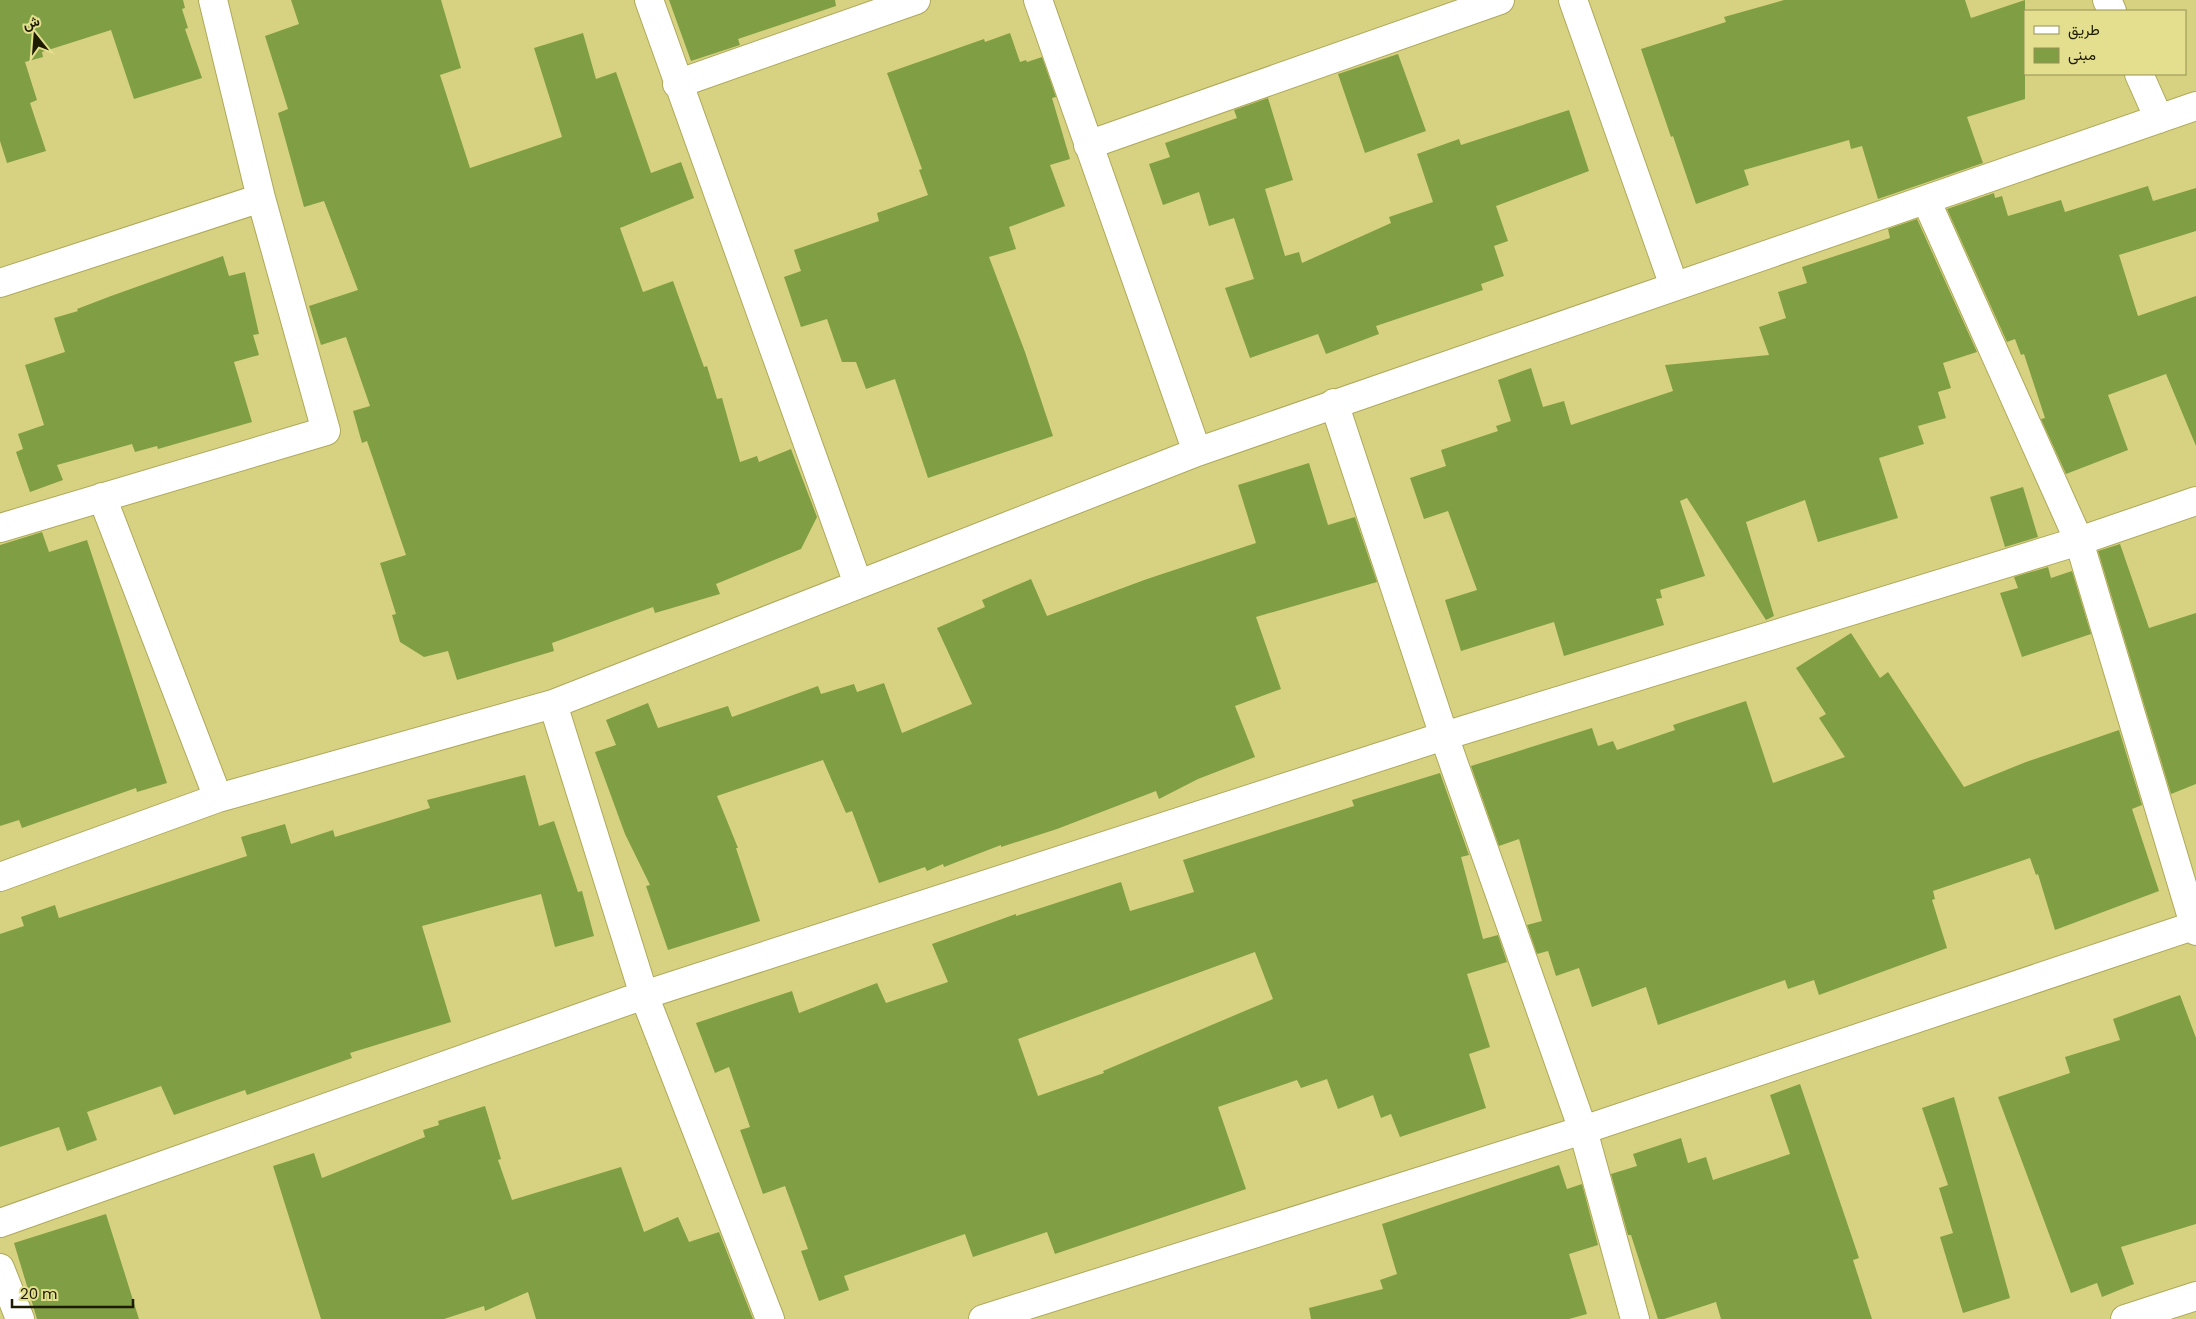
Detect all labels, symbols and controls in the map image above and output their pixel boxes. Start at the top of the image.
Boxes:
north arrow [10,10,60,60]
text: ش [20,10,42,35]
legend [2024,10,2186,75]
text: طريق [2068,19,2100,40]
text: مبنى [2068,44,2096,65]
scale bar [12,1276,134,1308]
text: 20 m [20,1283,58,1304]

